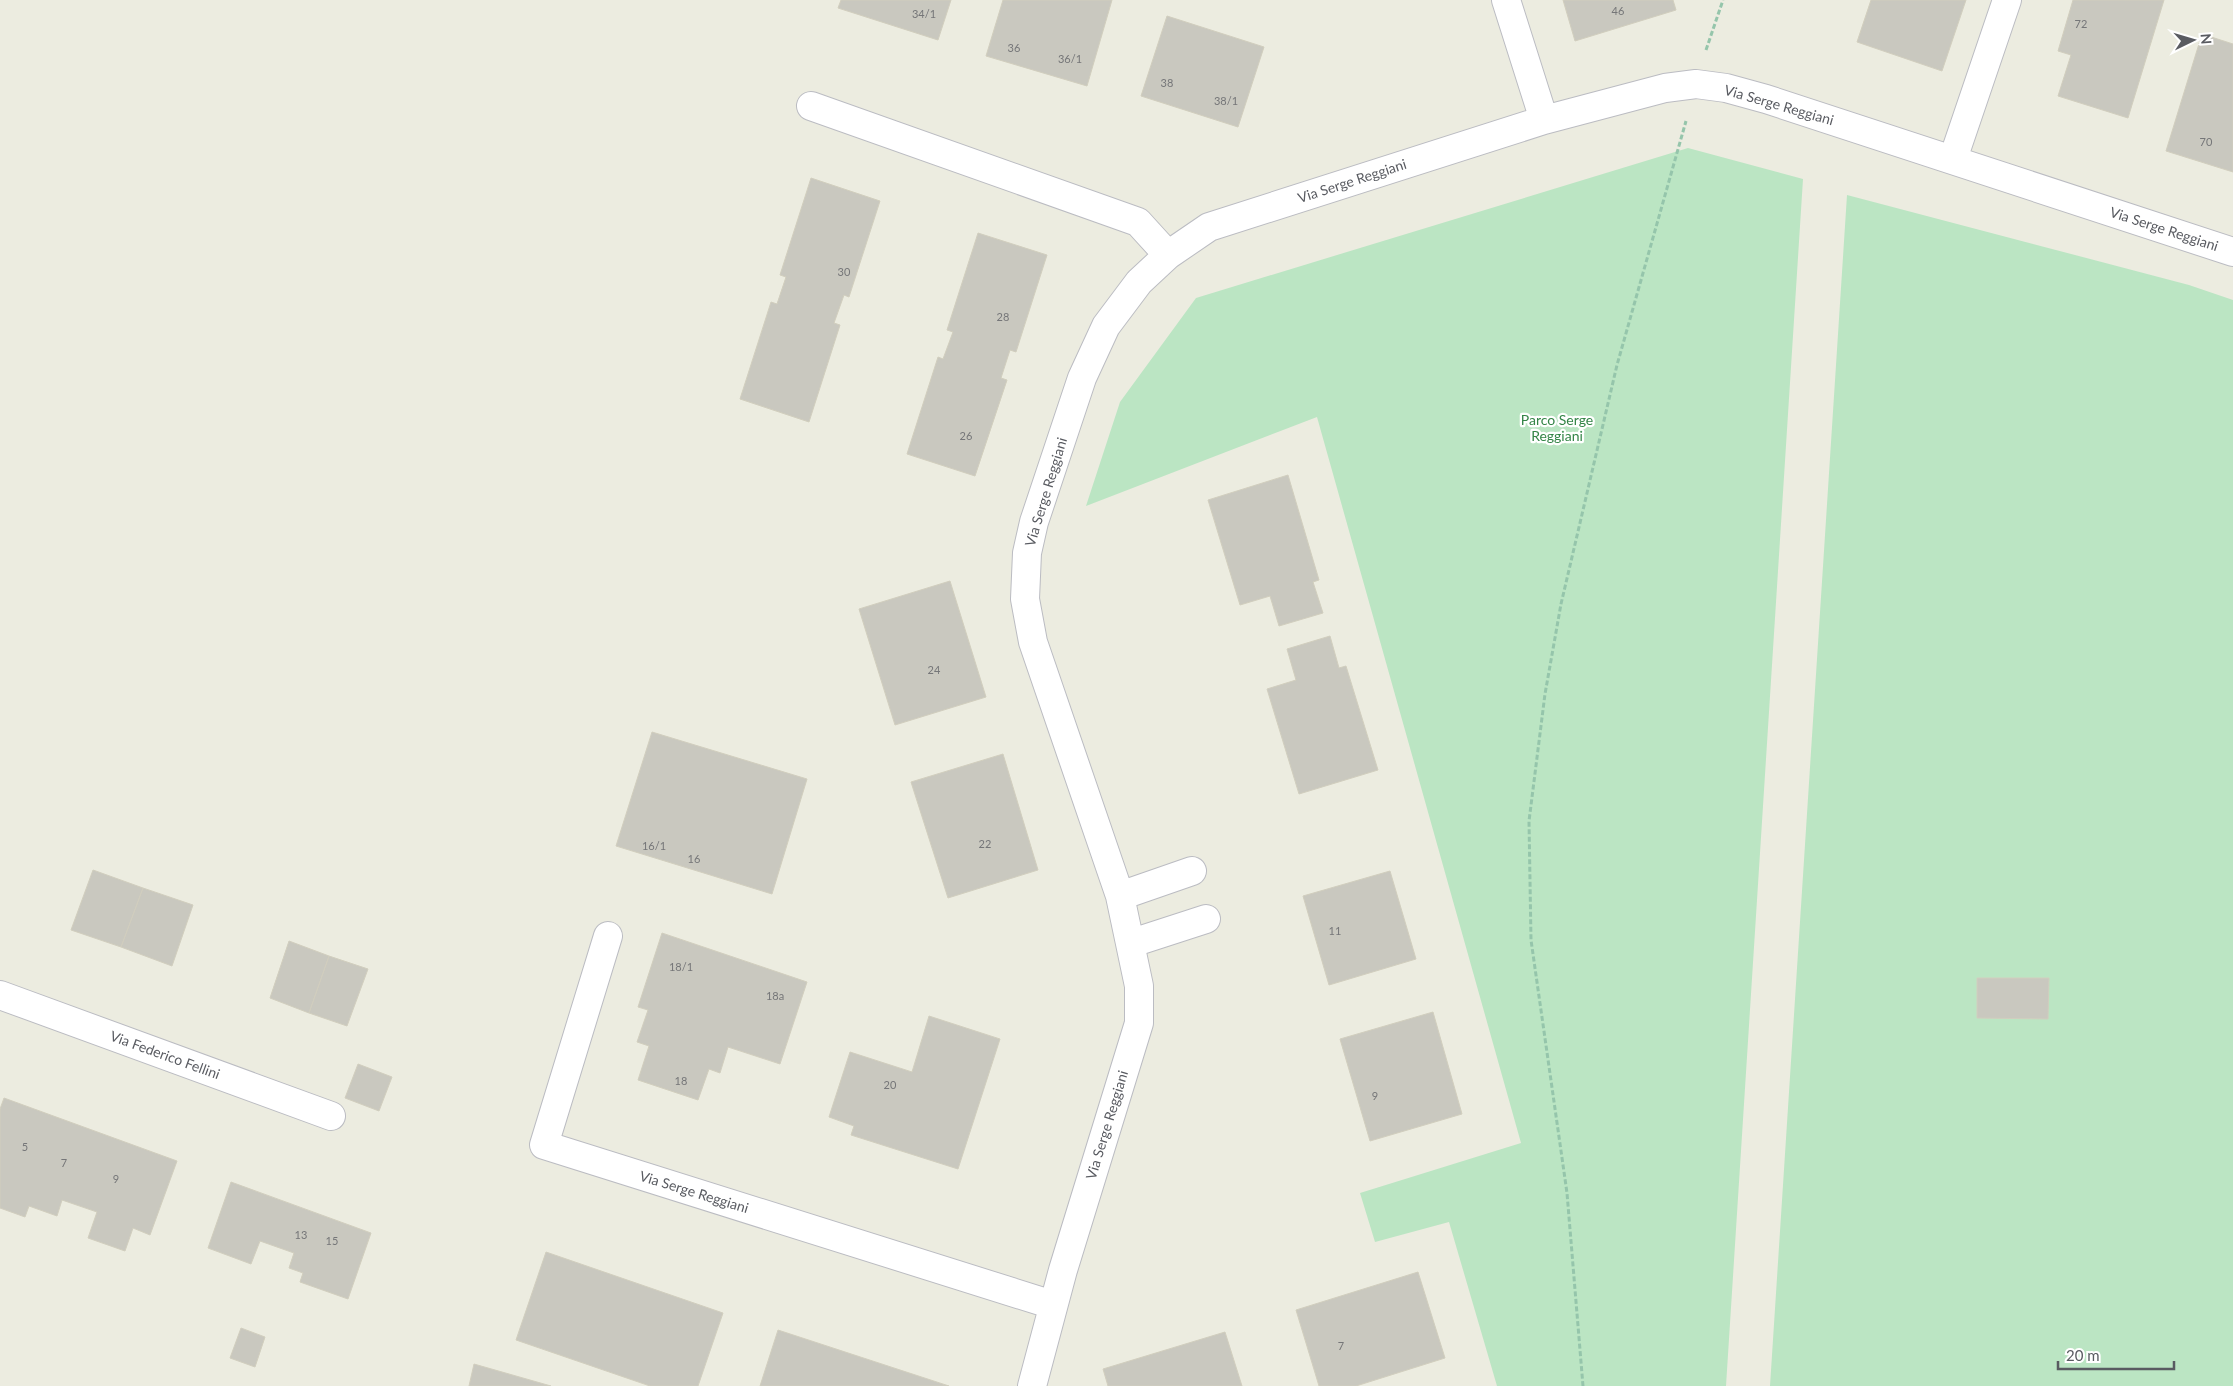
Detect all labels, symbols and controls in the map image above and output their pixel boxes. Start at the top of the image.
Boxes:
house number: 46 [1612,4,1624,17]
house number: 34/1 [912,7,936,20]
north arrow [2168,15,2218,65]
house number: 72 [2075,17,2087,30]
text: N [2198,33,2215,45]
house number: 36 [1008,41,1020,54]
house number: 36/1 [1058,52,1082,65]
house number: 38 [1161,76,1173,89]
street label: Via Serge Reggiani [1722,81,1836,128]
house number: 38/1 [1214,94,1238,107]
house number: 70 [2200,135,2213,148]
street label: Via Serge Reggiani [1295,155,1408,206]
street label: Via Serge Reggiani [2108,203,2221,254]
house number: 30 [838,265,851,278]
house number: 28 [997,310,1009,323]
park label: Parco Serge Reggiani [1521,411,1593,444]
house number: 26 [960,429,972,442]
street label: Via Serge Reggiani [1021,435,1070,548]
house number: 24 [928,663,941,676]
house number: 22 [979,837,991,850]
house number: 16/1 [642,839,666,852]
house number: 16 [688,852,700,865]
house number: 11 [1329,924,1341,937]
house number: 18/1 [669,960,693,973]
house number: 18a [766,989,784,1002]
street label: Via Federico Fellini [108,1027,222,1082]
street label: Via Serge Reggiani [1082,1068,1131,1181]
house number: 18 [675,1074,687,1087]
house number: 20 [884,1078,897,1091]
house number: 9 [1372,1089,1378,1102]
house number: 5 [22,1140,28,1153]
house number: 7 [61,1156,67,1169]
street label: Via Serge Reggiani [638,1167,751,1216]
house number: 9 [113,1172,119,1185]
house number: 13 [295,1228,307,1241]
house number: 15 [326,1234,338,1247]
scale bar [2058,1338,2174,1370]
house number: 7 [1338,1339,1344,1352]
text: 20 m [2066,1346,2100,1364]

